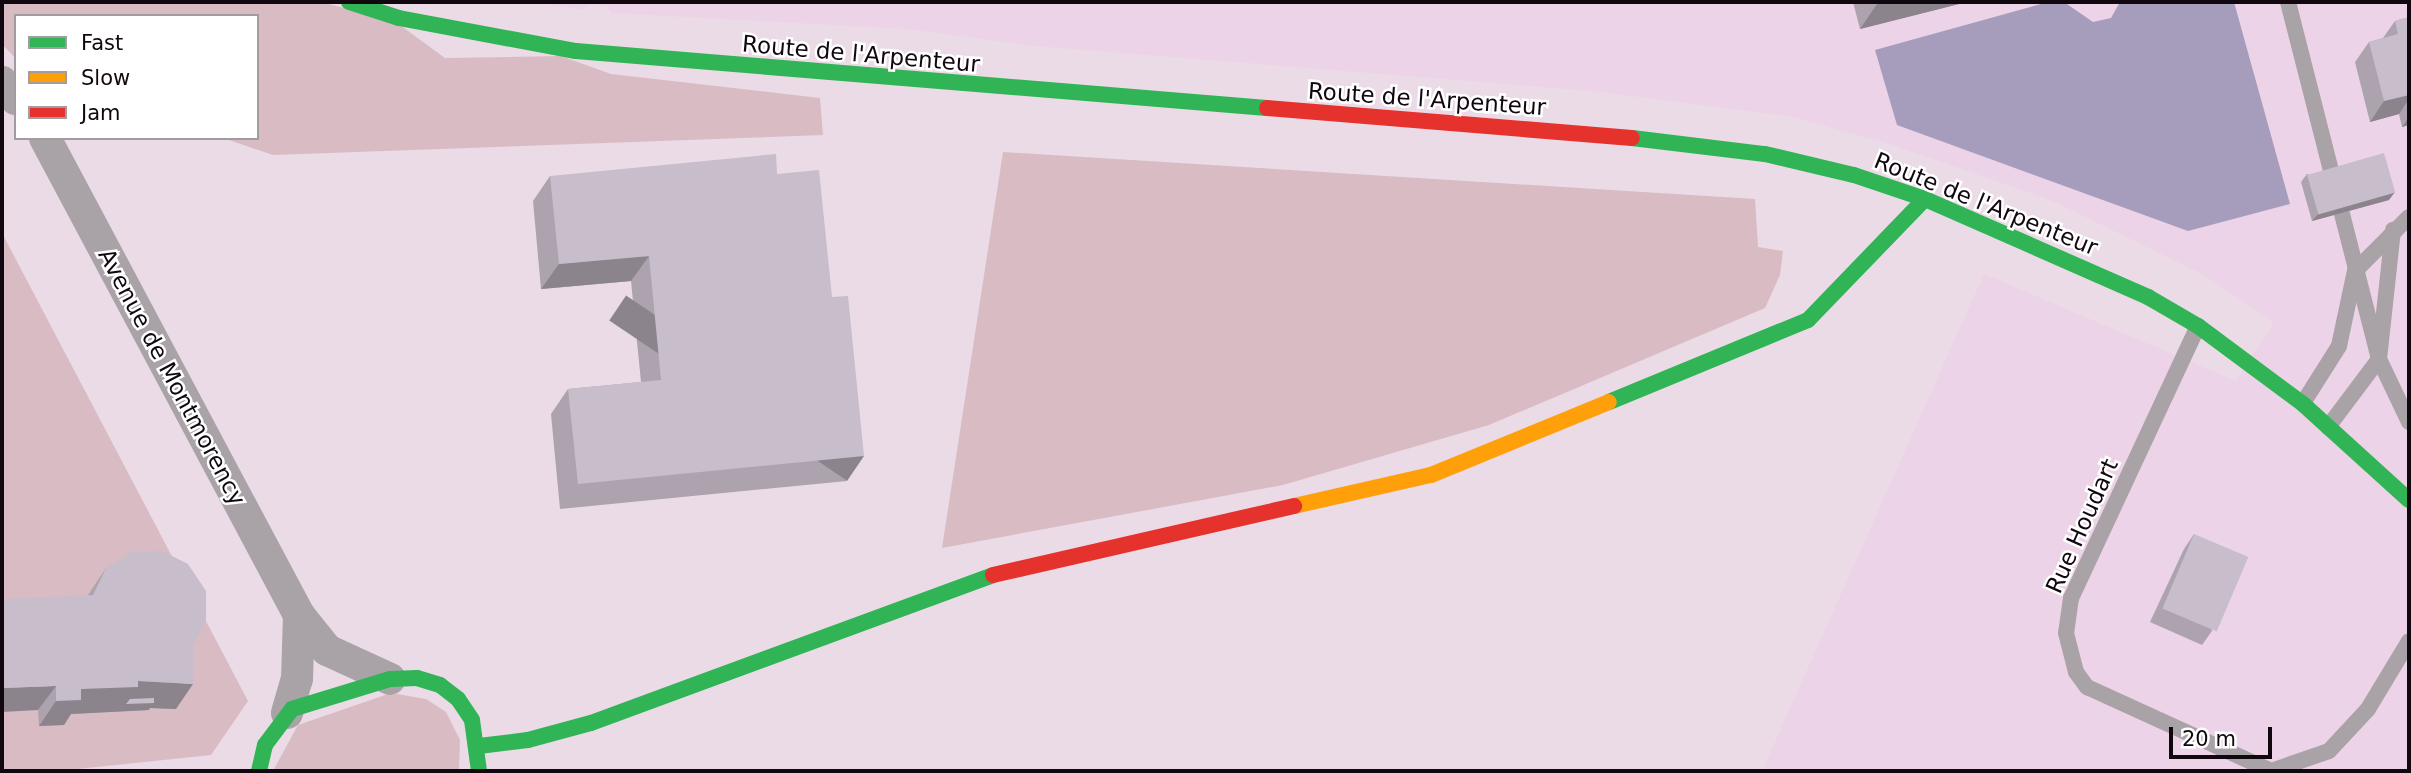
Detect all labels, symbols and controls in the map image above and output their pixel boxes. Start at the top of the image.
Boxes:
legend [14,14,259,140]
street label: Route de l'Arpenteur [741,30,981,78]
text: Fast [81,31,123,55]
text: Slow [81,66,130,90]
street label: Route de l'Arpenteur [1307,77,1547,121]
text: Jam [81,101,121,125]
street label: Route de l'Arpenteur [1870,147,2102,261]
street label: Avenue de Montmorency [93,244,251,510]
street label: Rue Houdart [2040,455,2124,597]
scale bar [2173,714,2276,758]
text: 20 m [2182,727,2236,751]

